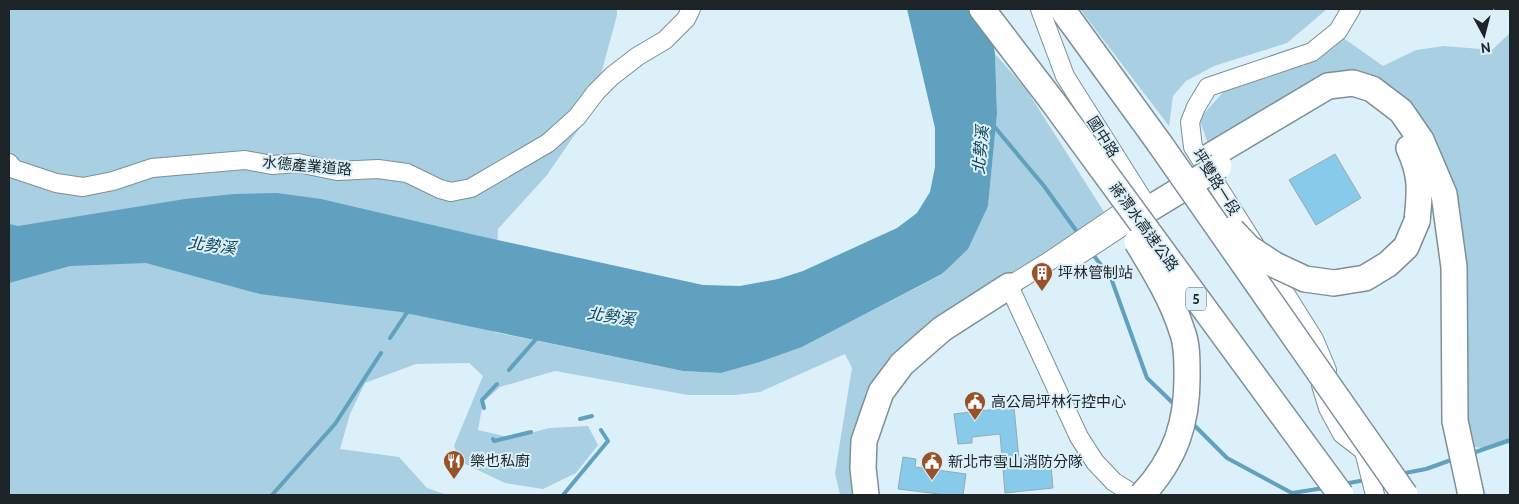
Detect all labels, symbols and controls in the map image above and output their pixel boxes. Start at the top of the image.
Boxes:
north arrow [1459,10,1509,60]
text: N [1480,38,1492,57]
street label: 國中路 [1083,113,1123,161]
water label: 北勢溪 [969,123,992,175]
street label: 坪雙路一段 [1188,145,1244,219]
street label: 水德產業道路 [261,153,353,179]
street label: 蔣渭水高速公路 [1106,179,1182,275]
water label: 北勢溪 [187,233,239,258]
building icon: 坪林管制站 [1030,261,1054,292]
place label: 坪林管制站 [1058,264,1133,282]
road number: 5 [1186,288,1206,310]
water label: 北勢溪 [586,304,638,330]
public building icon: 高公局坪林行控中心 [963,390,987,421]
place label: 高公局坪林行控中心 [991,393,1126,411]
restaurant icon: 樂也私廚 [442,449,466,480]
public building icon: 新北市雪山消防分隊 [920,450,944,481]
place label: 樂也私廚 [470,452,530,470]
place label: 新北市雪山消防分隊 [948,453,1083,471]

